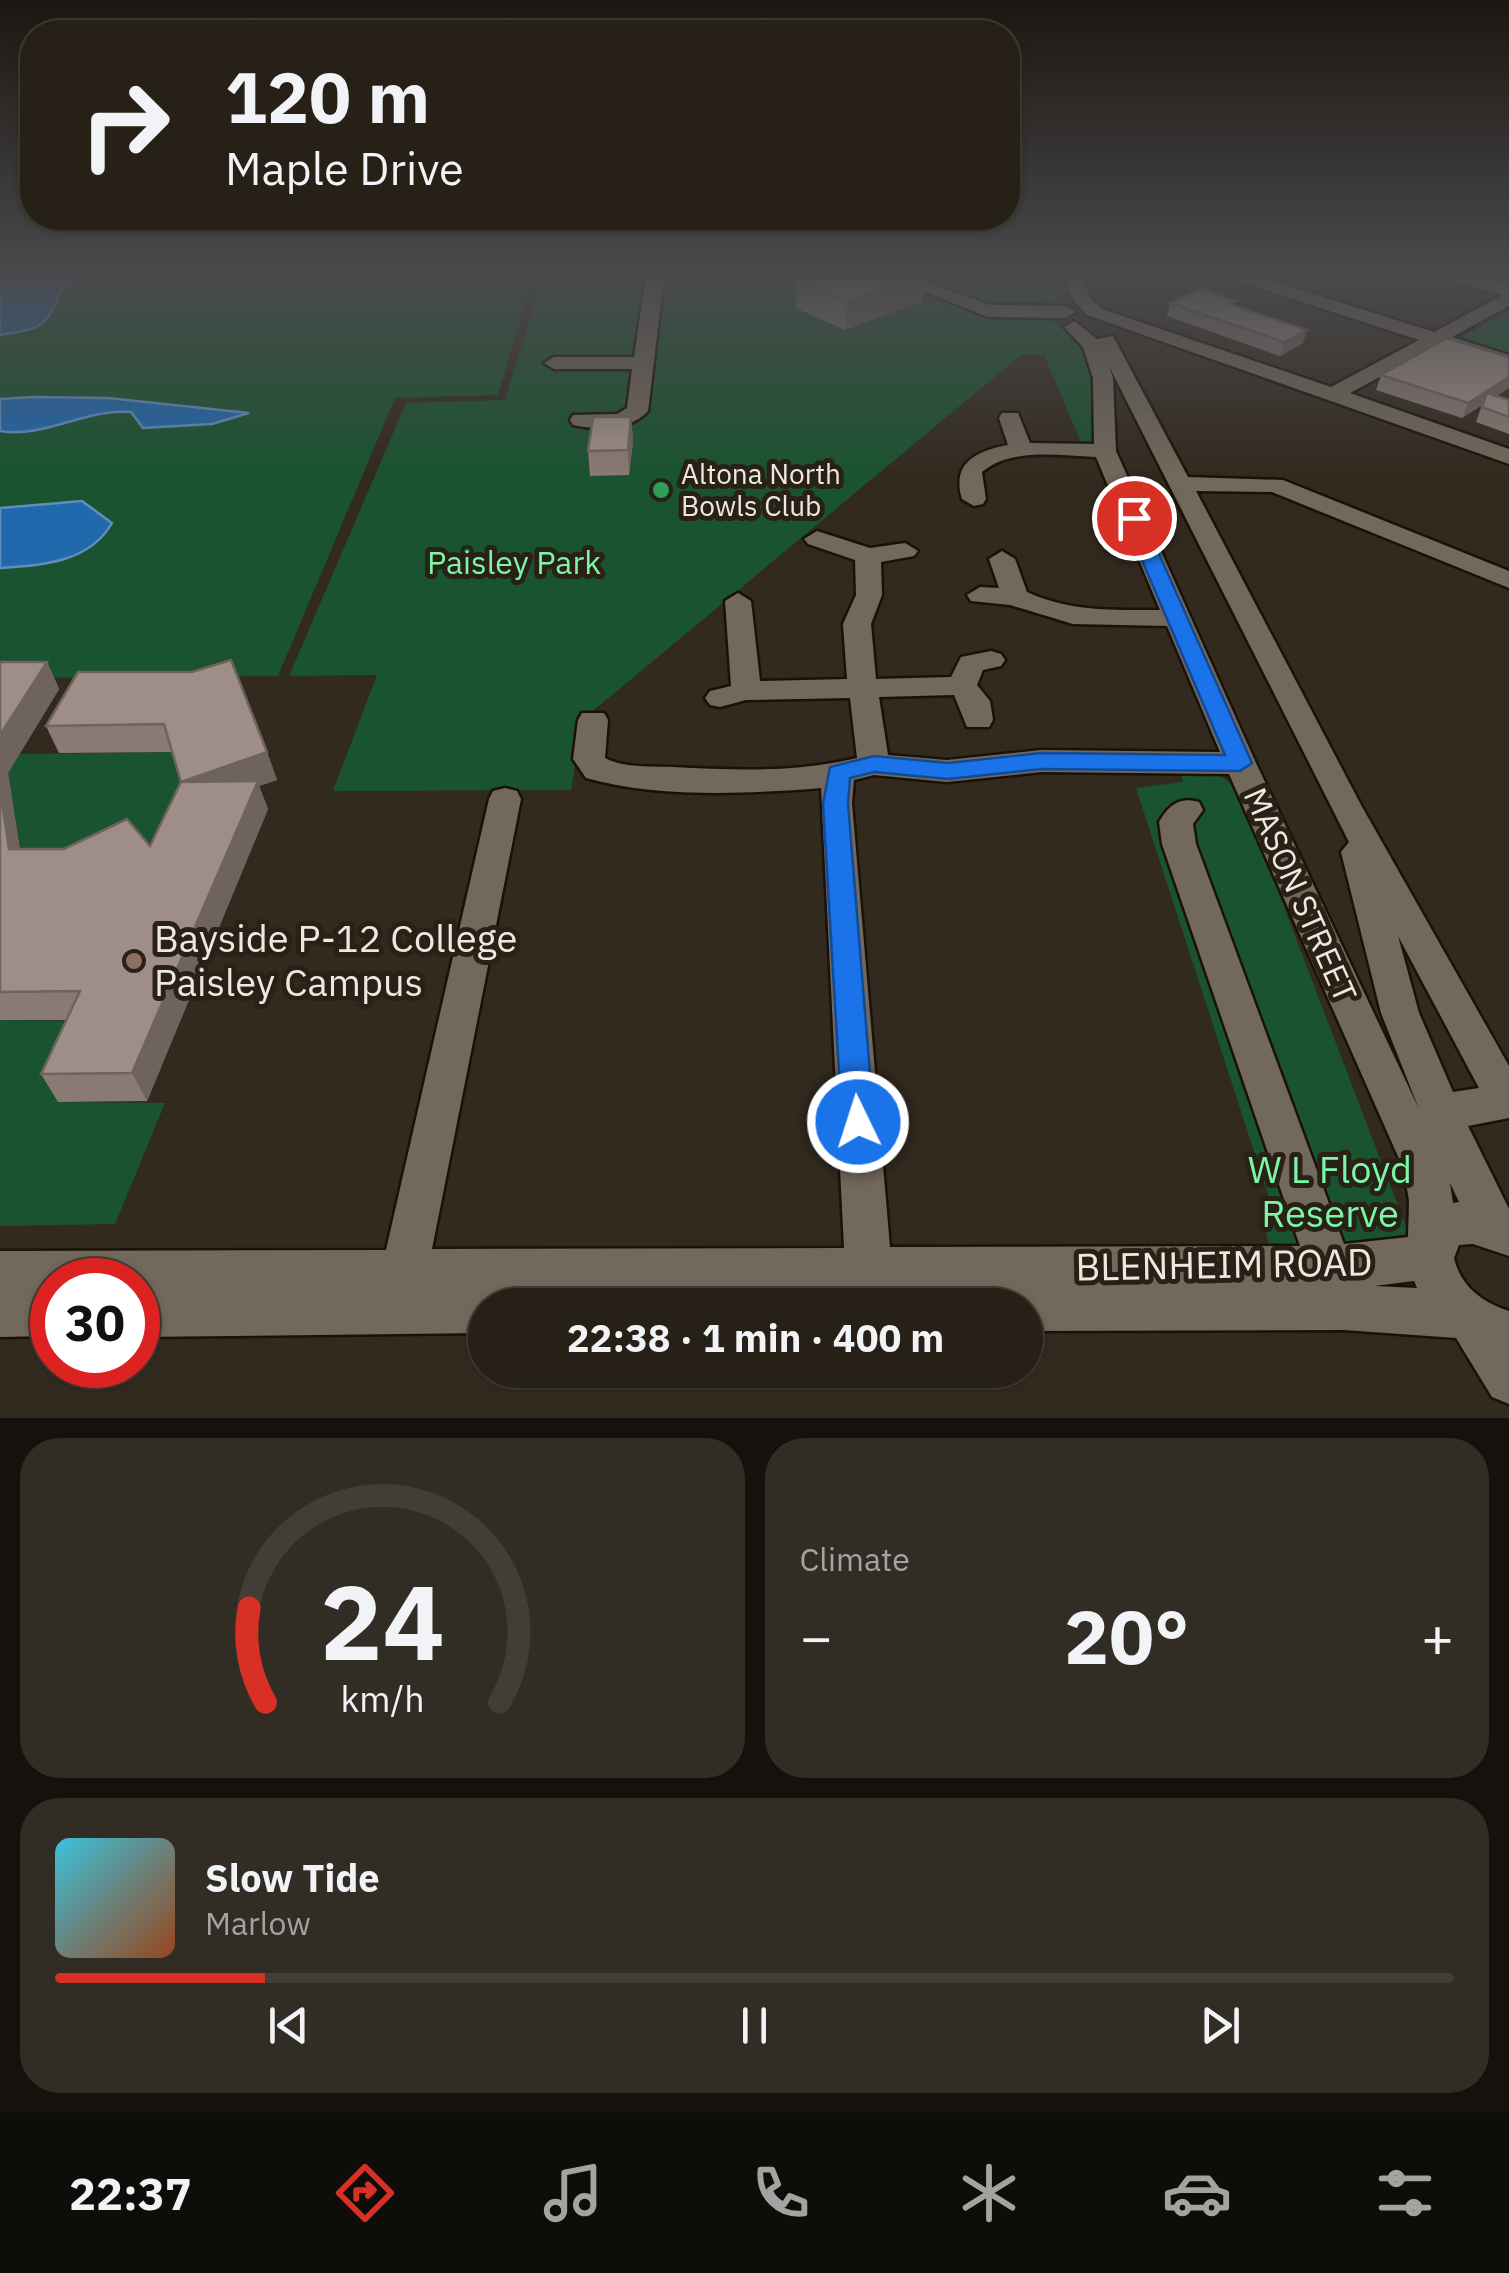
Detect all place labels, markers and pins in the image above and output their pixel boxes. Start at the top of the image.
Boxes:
place label: Altona North Bowls Club [681,455,841,524]
pin [1092,476,1177,561]
marker: Altona North Bowls Club [650,479,672,501]
place label: Bayside P-12 College Paisley Campus [154,913,517,1006]
marker: Bayside P-12 College Paisley Campus [123,950,145,972]

